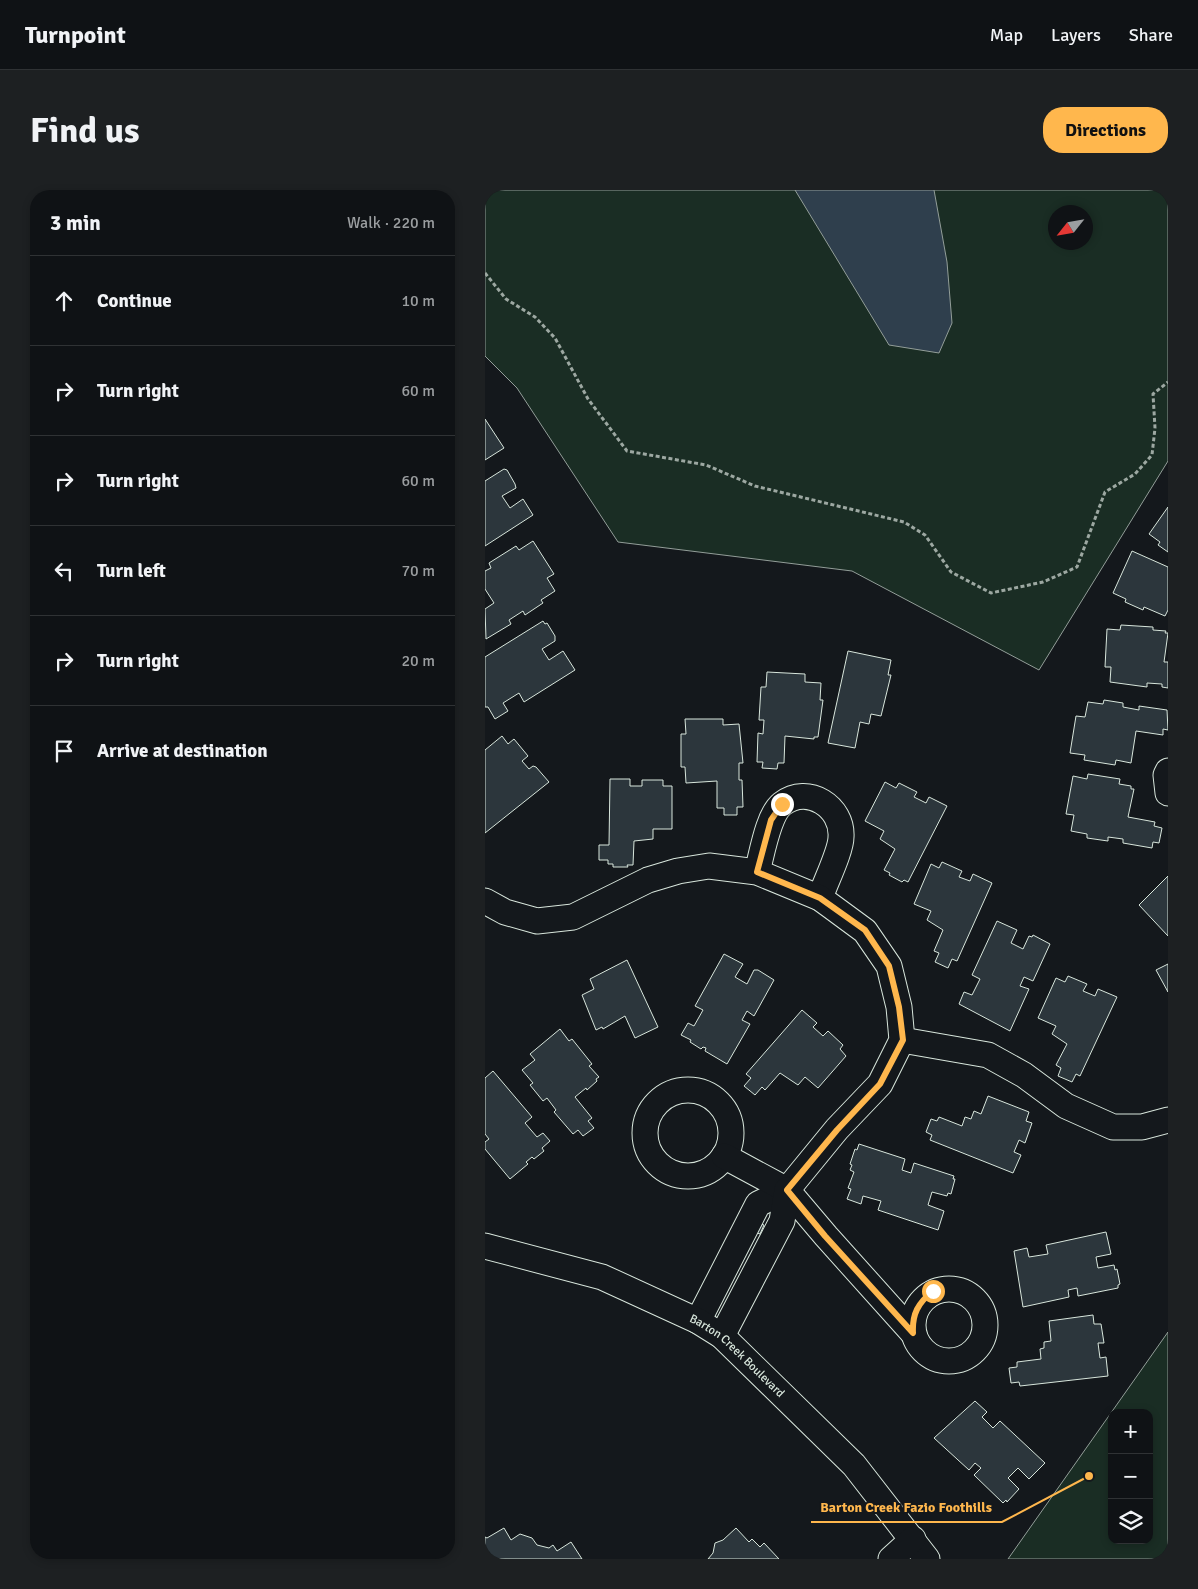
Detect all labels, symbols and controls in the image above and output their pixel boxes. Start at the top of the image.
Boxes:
text: Turnpoint [25,20,126,50]
text: Map [990,24,1023,46]
text: Layers [1051,24,1101,46]
text: Share [1129,24,1173,46]
button: Directions [1043,107,1168,153]
text: Find us [30,109,140,152]
north arrow [1048,205,1093,250]
text: 3 min [50,210,101,236]
text: Walk · 220 m [347,213,435,233]
icon: ahead [50,287,78,315]
text: Continue [97,289,172,313]
text: 10 m [401,291,435,311]
icon: right [50,377,78,405]
text: Turn right [97,379,179,403]
text: 60 m [401,381,435,401]
icon: right [50,467,78,495]
text: Turn right [97,469,179,493]
text: 60 m [401,471,435,491]
icon: left [50,557,78,585]
text: Turn left [97,559,166,583]
text: 70 m [401,561,435,581]
icon: right [50,647,78,675]
text: Turn right [97,649,179,673]
text: 20 m [401,651,435,671]
icon: arrive [50,737,78,765]
text: Arrive at destination [97,739,268,763]
route end [771,793,794,816]
route start [922,1280,945,1303]
street label: Barton Creek Boulevard [687,1311,788,1401]
map controls [1108,1409,1153,1544]
button: + [1108,1409,1153,1454]
button: − [1108,1454,1153,1499]
callout: Barton Creek Fazio Foothills [811,1493,1002,1522]
text: Barton Creek Fazio Foothills [820,1499,992,1516]
button: layers [1108,1499,1153,1544]

